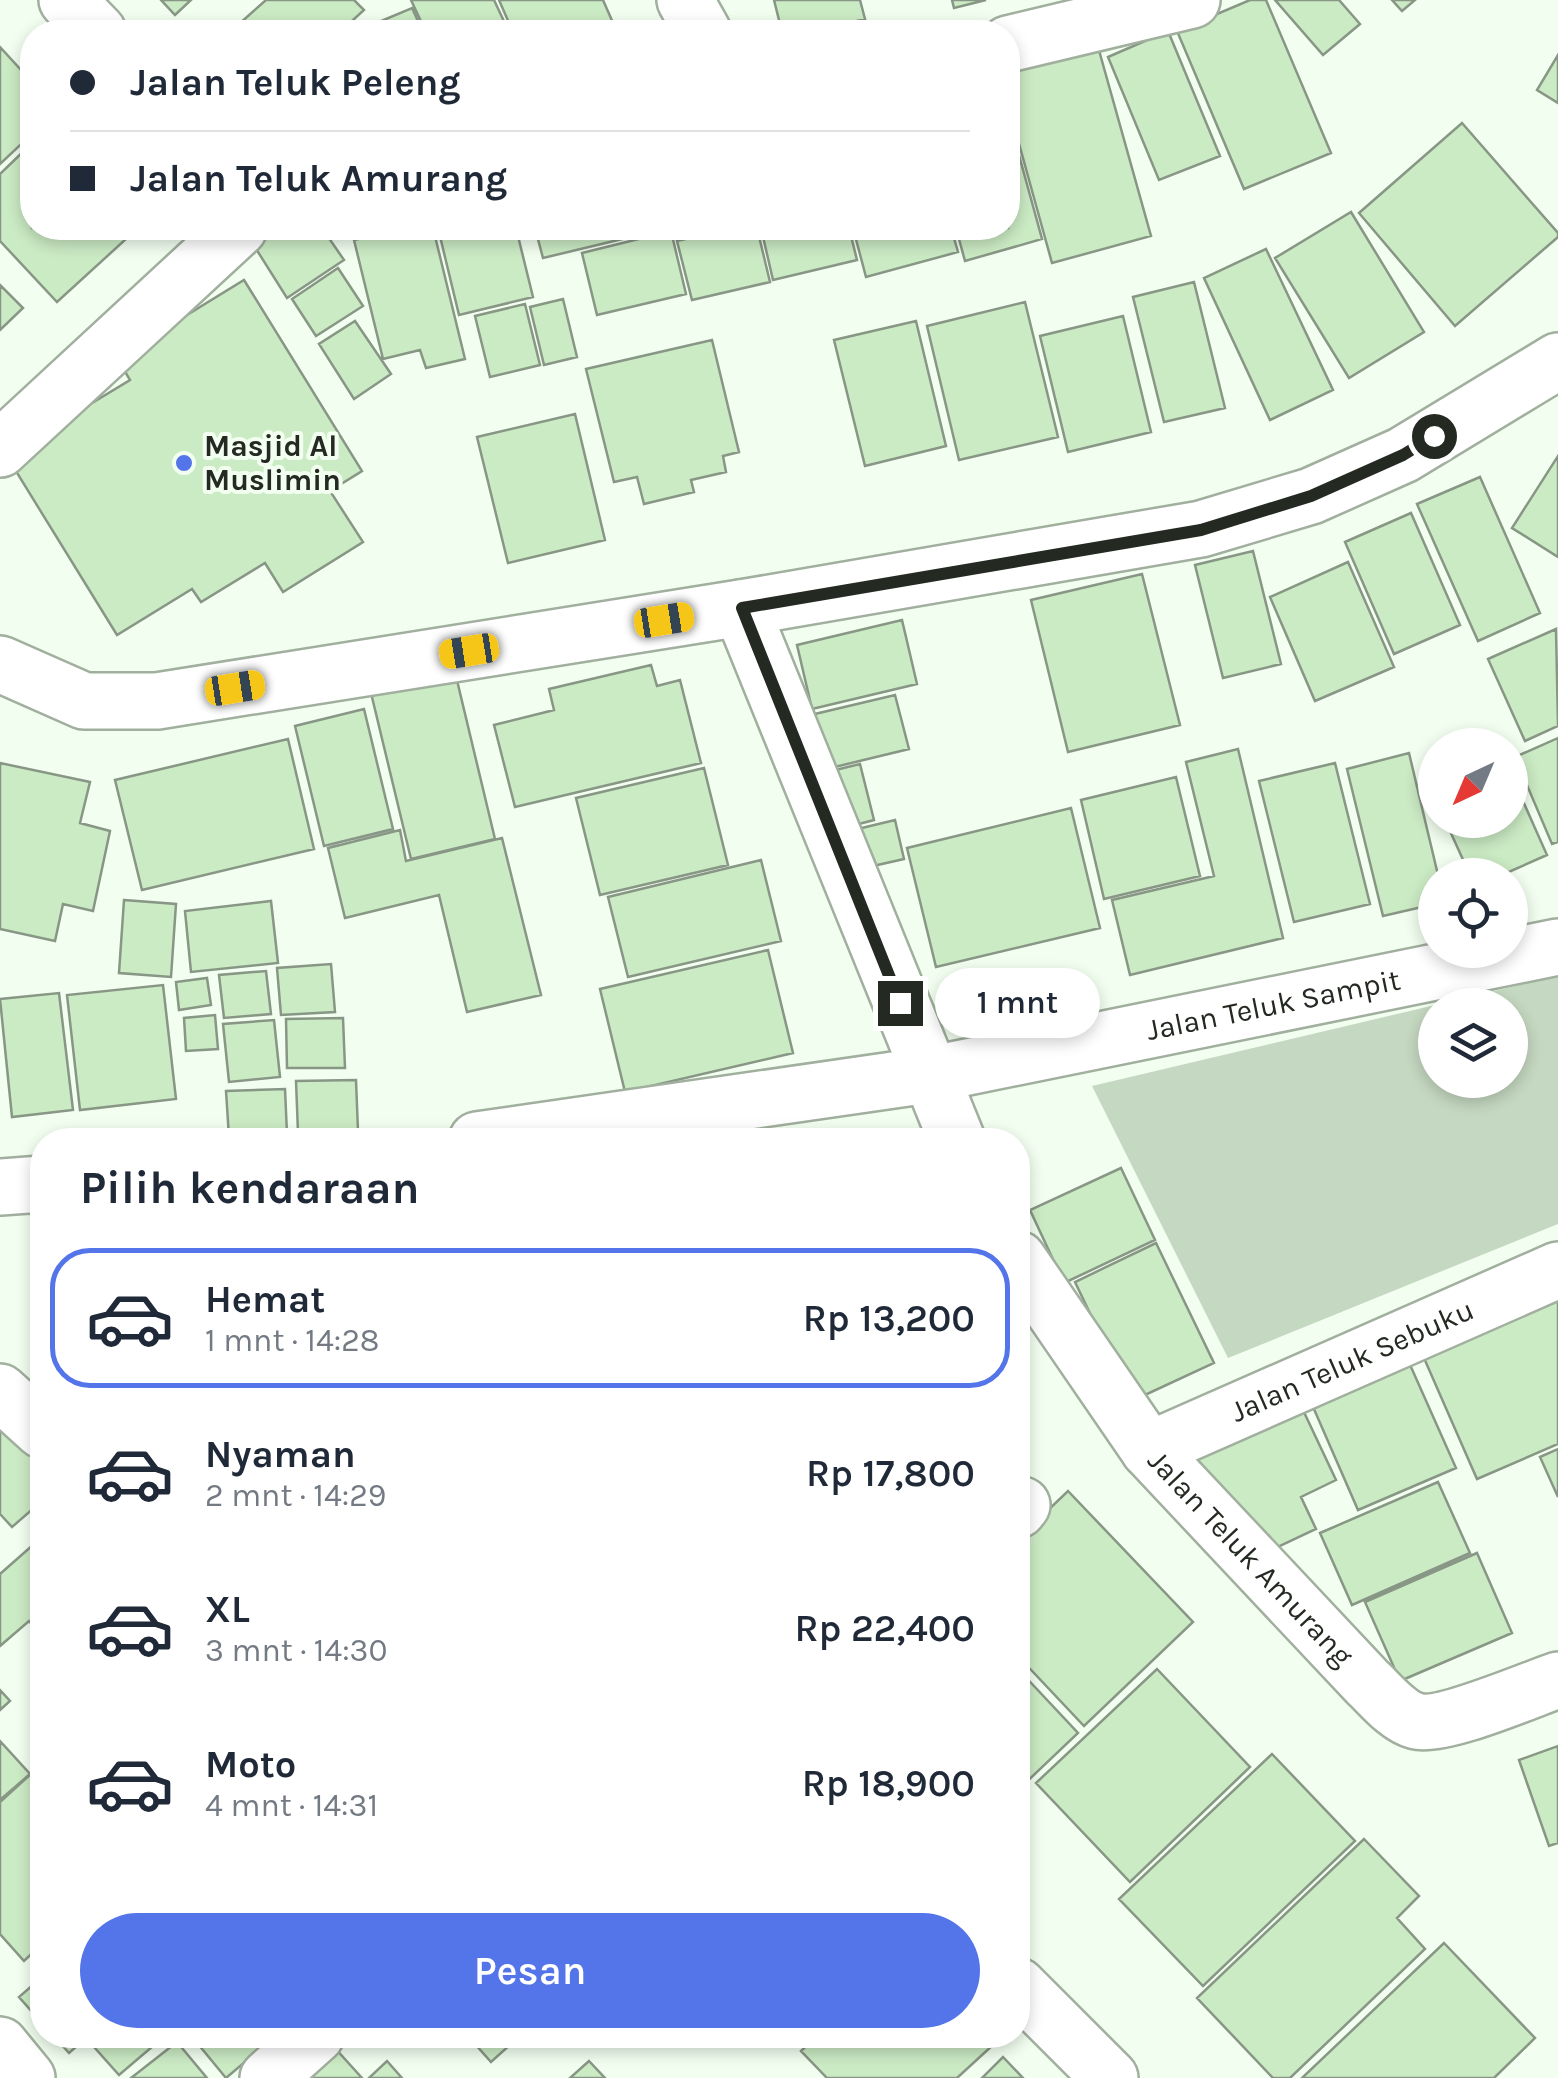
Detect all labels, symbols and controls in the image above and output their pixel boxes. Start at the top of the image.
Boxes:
text: Jalan Teluk Peleng [130,60,461,105]
text: Jalan Teluk Amurang [130,156,507,201]
route start [1412,414,1457,459]
place label: Masjid Al Muslimin [204,428,341,498]
marker: Masjid Al Muslimin [173,452,195,474]
car [632,600,696,640]
car [437,631,501,671]
car [203,668,267,708]
north arrow [1418,728,1528,838]
map controls [1418,728,1528,1098]
button: locate [1418,858,1528,968]
street label: Jalan Teluk Sampit [1143,962,1403,1048]
callout: 1 mnt [935,968,1100,1038]
route end [878,981,923,1026]
text: 1 mnt [977,984,1058,1021]
button: layers [1418,988,1528,1098]
text: Pilih kendaraan [80,1162,420,1214]
icon: car [85,1273,175,1363]
text: Hemat [205,1277,325,1322]
street label: Jalan Teluk Sebuku [1225,1291,1479,1430]
text: Rp 13,200 [803,1296,975,1341]
text: 1 mnt · 14:28 [205,1322,379,1359]
icon: car [85,1428,175,1518]
text: Nyaman [205,1432,356,1477]
street label: Jalan Teluk Amurang [1140,1443,1361,1674]
text: Rp 17,800 [806,1451,975,1496]
text: 2 mnt · 14:29 [205,1477,386,1514]
icon: car [85,1583,175,1673]
text: XL [205,1587,250,1632]
text: Rp 22,400 [794,1606,975,1651]
text: 3 mnt · 14:30 [205,1632,387,1669]
icon: car [85,1738,175,1828]
text: Moto [205,1742,296,1787]
text: Rp 18,900 [802,1761,975,1806]
text: 4 mnt · 14:31 [205,1787,378,1824]
button: Pesan [80,1913,980,2028]

